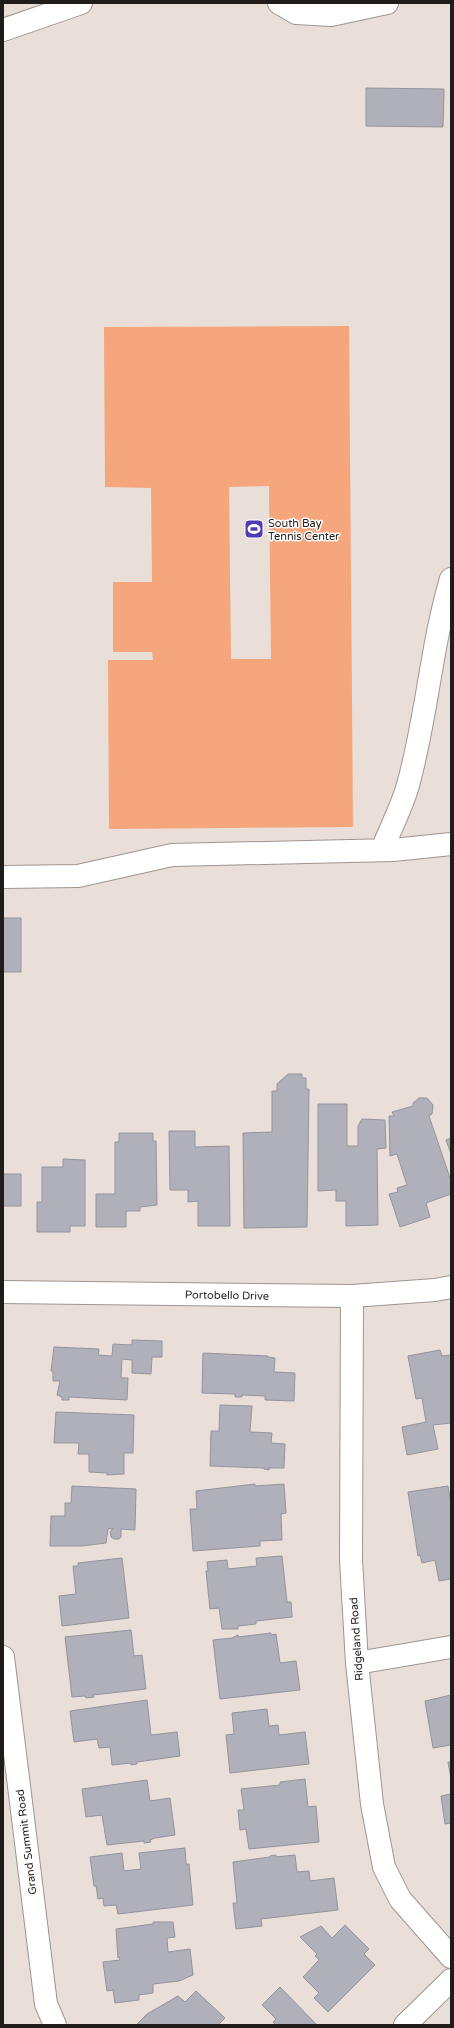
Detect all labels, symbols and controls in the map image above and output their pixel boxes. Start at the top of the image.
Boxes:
place label: South Bay Tennis Center [268,517,340,543]
sports icon: South Bay Tennis Center [243,518,265,540]
street label: Portobello Drive [185,1288,269,1303]
street label: Ridgeland Road [347,1597,366,1681]
street label: Grand Summit Road [14,1788,39,1895]

